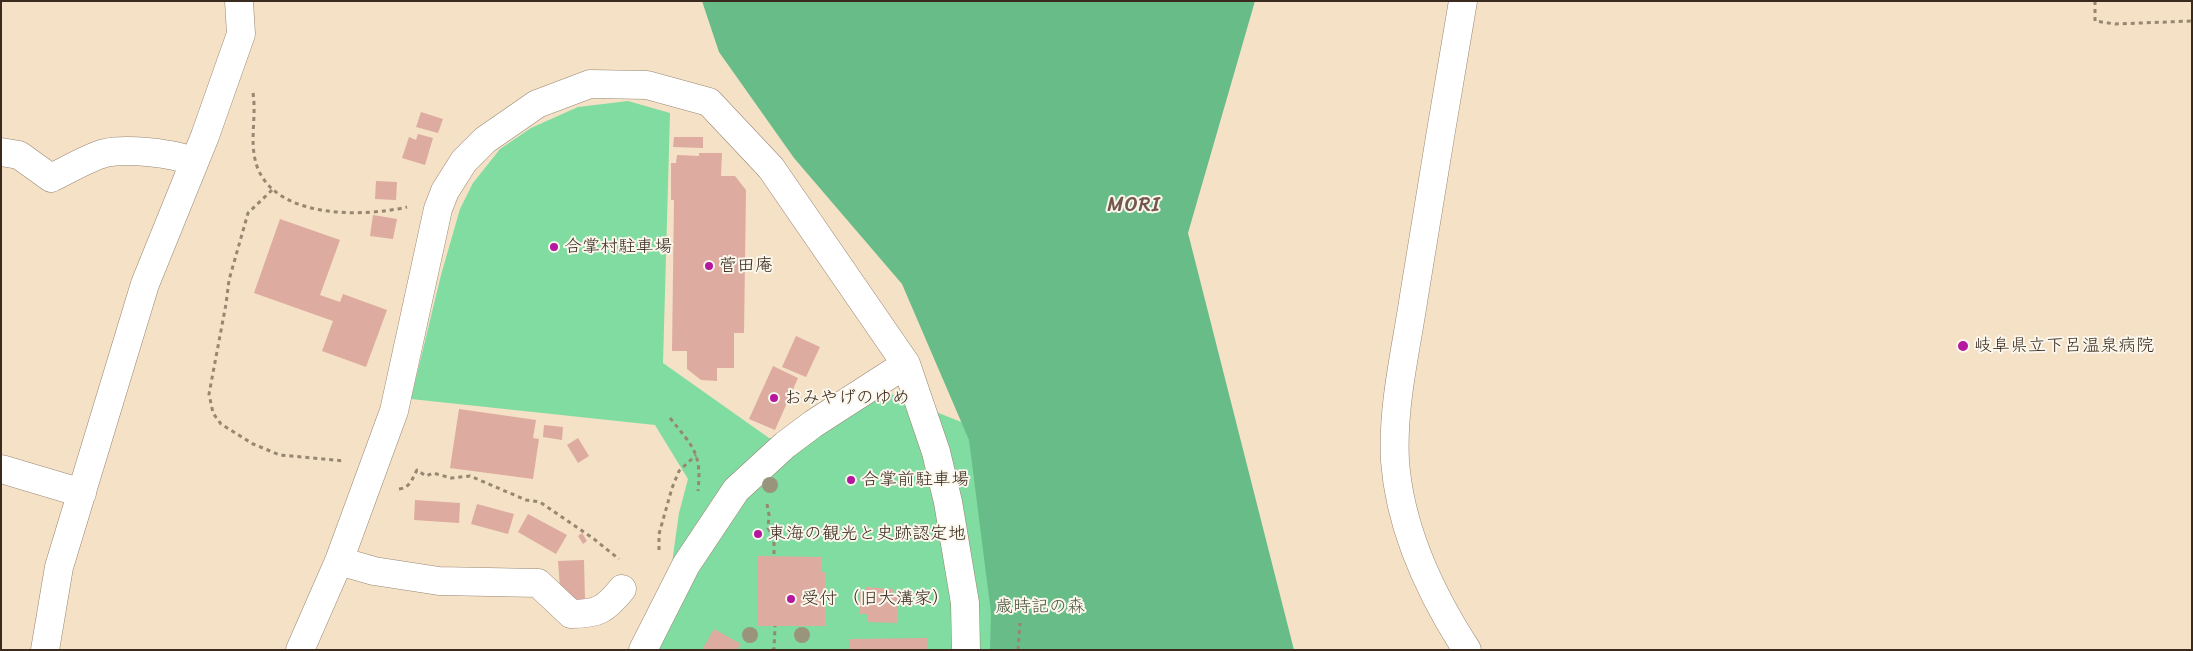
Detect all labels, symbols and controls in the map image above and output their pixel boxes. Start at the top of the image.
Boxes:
district label: MORI [1108,194,1160,218]
place label: 合掌村駐車場 [564,236,672,258]
marker: 合掌村駐車場 [548,241,560,253]
place label: 菅田庵 [719,255,773,277]
marker: 菅田庵 [703,260,715,272]
place label: 岐阜県立下呂温泉病院 [1974,335,2154,357]
marker: 岐阜県立下呂温泉病院 [1956,339,1970,353]
place label: おみやげのゆめ [784,387,910,409]
marker: おみやげのゆめ [768,392,780,404]
place label: 合掌前駐車場 [861,469,969,491]
marker: 合掌前駐車場 [845,474,857,486]
place label: 東海の観光と史跡認定地 [768,523,966,545]
marker: 東海の観光と史跡認定地 [752,528,764,540]
place label: 受付 （旧大溝家） [801,588,950,610]
marker: 受付 （旧大溝家） [785,593,797,605]
park label: 歳時記の森 [995,596,1085,618]

